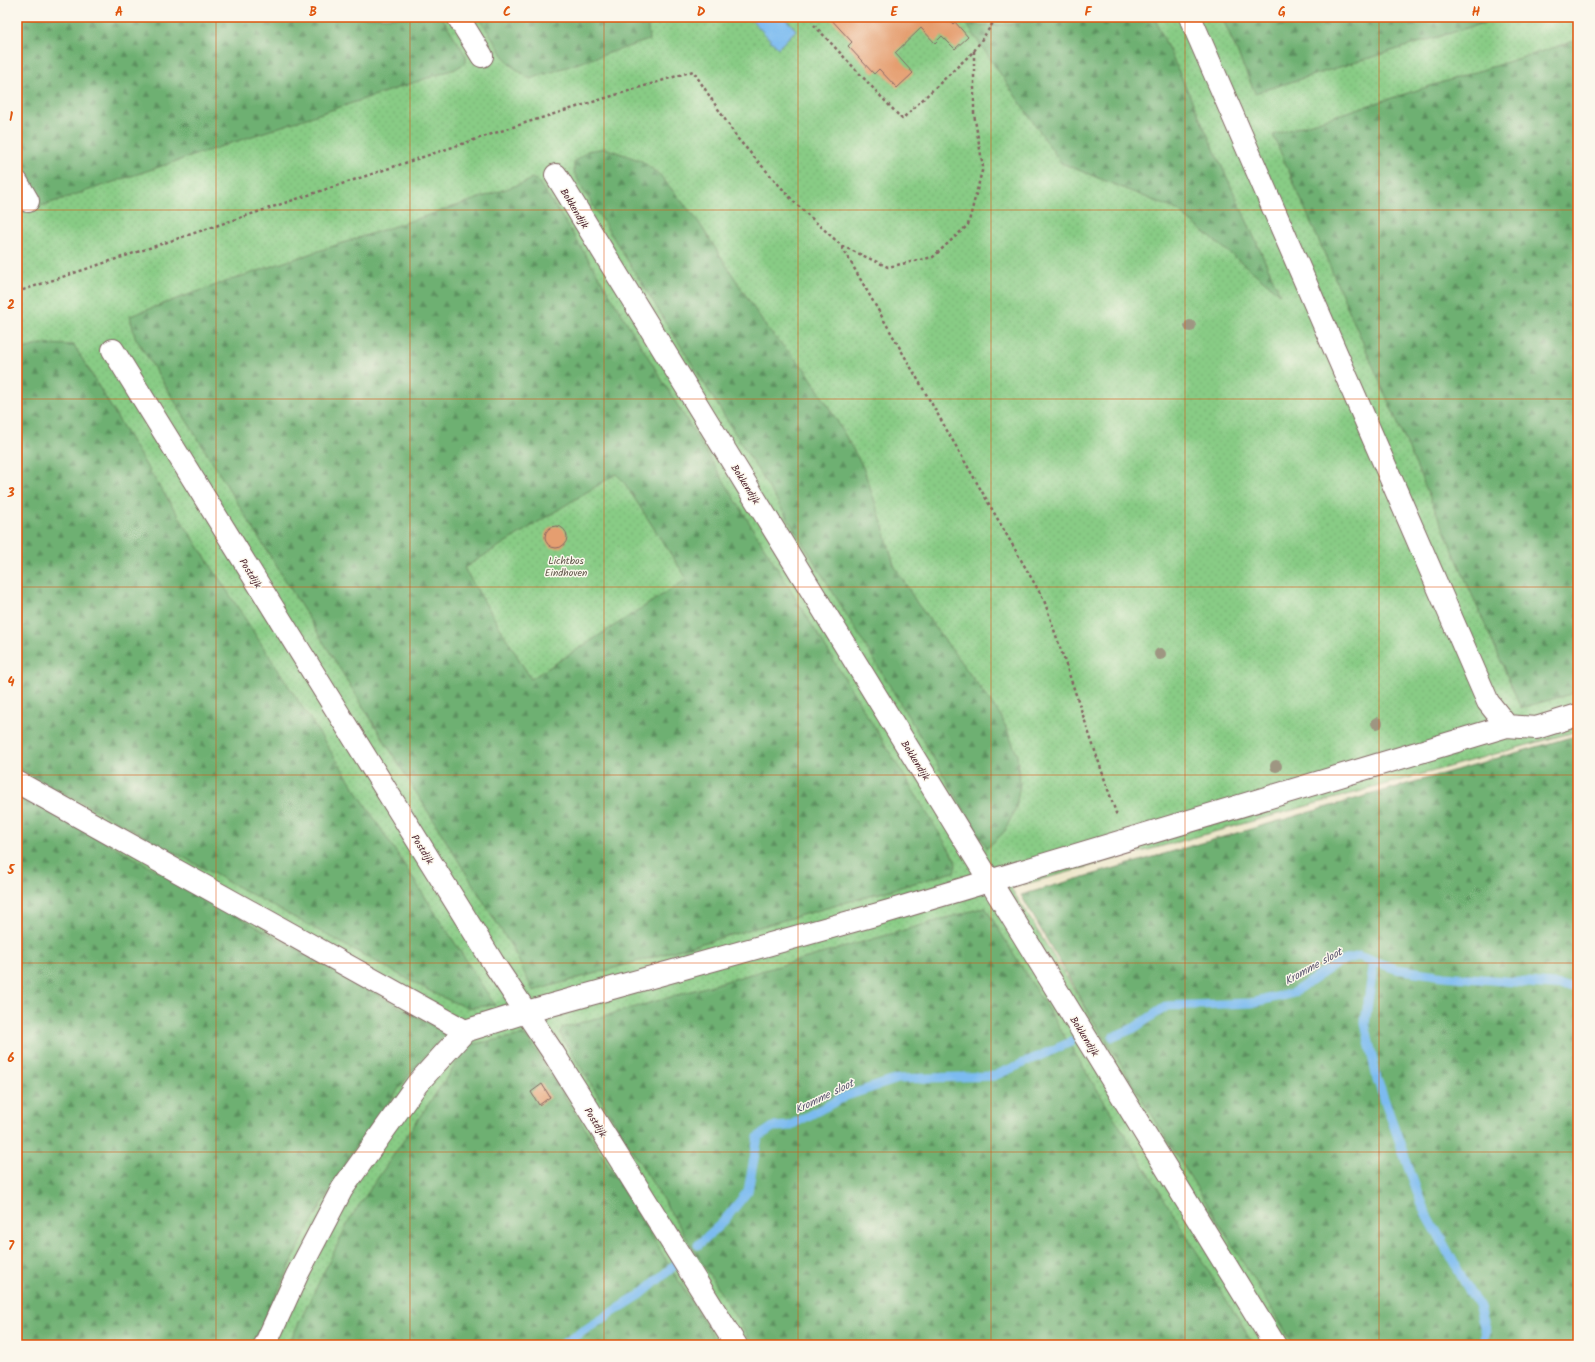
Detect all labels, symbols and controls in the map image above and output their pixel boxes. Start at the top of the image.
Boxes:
text: A [115,2,123,23]
text: B [309,2,317,23]
text: C [503,2,511,23]
text: D [697,2,706,23]
text: E [890,2,898,23]
text: F [1084,2,1092,23]
text: G [1278,2,1286,23]
text: H [1472,2,1481,23]
text: 1 [9,107,13,128]
street label: Bokkendijk [556,185,593,232]
text: 2 [7,295,15,316]
street label: Bokkendijk [727,461,764,508]
text: 3 [6,483,15,504]
park label: Lichtbos Eindhoven [545,553,587,581]
street label: Postdijk [235,555,266,592]
text: 4 [7,672,15,693]
street label: Bokkendijk [897,737,934,784]
street label: Postdijk [407,831,438,868]
text: 5 [7,860,16,881]
water label: Kromme sloot [1281,943,1347,990]
street label: Bokkendijk [1066,1013,1103,1060]
text: 6 [7,1048,15,1069]
water label: Kromme sloot [792,1074,859,1119]
street label: Postdijk [580,1104,611,1141]
text: 7 [8,1236,15,1257]

